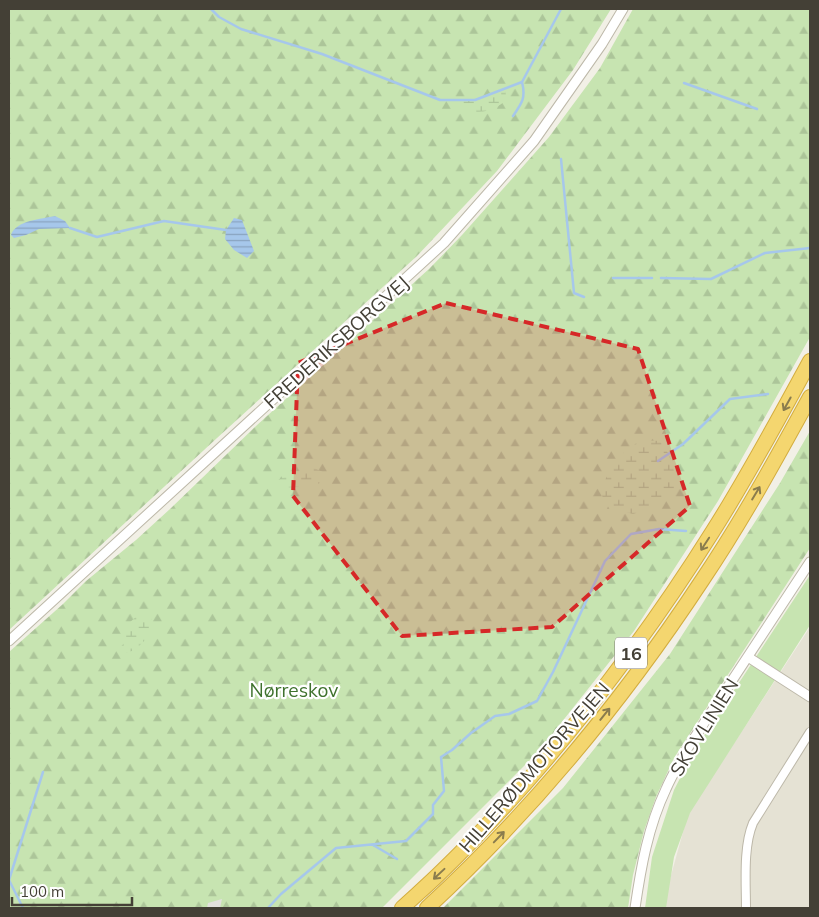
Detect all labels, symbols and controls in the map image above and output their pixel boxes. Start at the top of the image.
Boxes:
street label: FREDERIKSBORGVEJ [259,271,413,413]
one-way arrow [782,396,792,411]
one-way arrow [751,487,761,501]
one-way arrow [700,537,710,551]
road number: 16 [615,638,647,668]
street label: SKOVLINIEN [664,674,744,780]
street label: HILLERØDMOTORVEJEN [454,677,614,857]
park label: Nørreskov [250,678,338,702]
one-way arrow [600,708,611,721]
one-way arrow [493,831,505,843]
one-way arrow [432,868,445,880]
scale bar [12,874,132,906]
text: 100 m [20,882,64,901]

